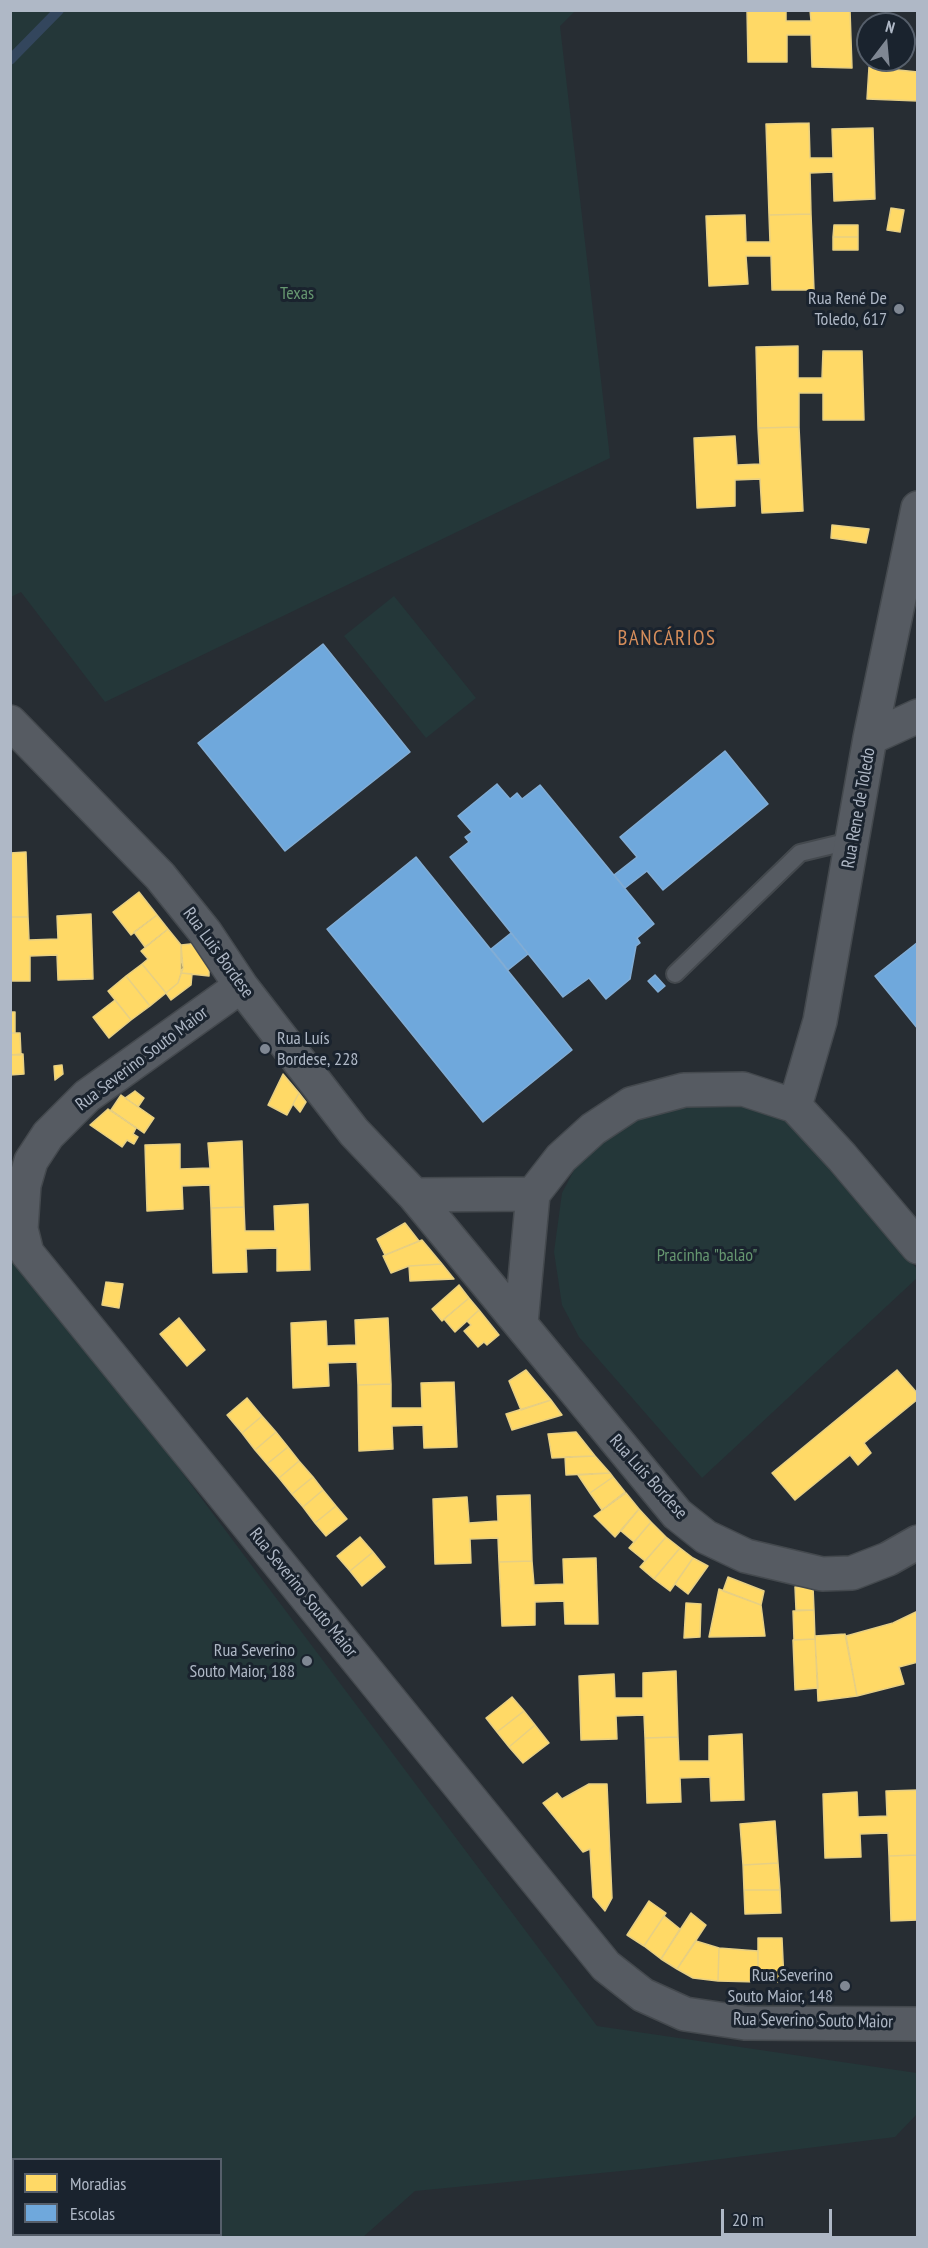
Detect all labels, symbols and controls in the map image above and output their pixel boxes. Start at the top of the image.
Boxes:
north arrow [856,12,916,72]
text: N [883,16,897,37]
park label: Texas [280,283,314,305]
place label: Rua René De Toledo, 617 [808,288,887,330]
marker: Rua René De Toledo, 617 [892,302,906,316]
district label: BANCÁRIOS [617,626,717,652]
street label: Rua Rene de Toledo [838,746,880,870]
street label: Rua Luis Bordese [178,904,258,1002]
street label: Rua Severino Souto Maior [72,1002,212,1116]
place label: Rua Luís Bordese, 228 [277,1028,358,1070]
marker: Rua Luís Bordese, 228 [258,1042,272,1056]
park label: Pracinha "balão" [657,1245,757,1267]
street label: Rua Luis Bordese [604,1430,692,1524]
street label: Rua Severino Souto Maior [244,1524,362,1662]
place label: Rua Severino Souto Maior, 188 [190,1640,295,1682]
marker: Rua Severino Souto Maior, 188 [300,1654,314,1668]
place label: Rua Severino Souto Maior, 148 [728,1965,833,2008]
marker: Rua Severino Souto Maior, 148 [838,1979,852,1993]
street label: Rua Severino Souto Maior [733,2009,893,2033]
legend [12,2158,222,2236]
text: Moradias [70,2172,126,2195]
scale bar [724,2197,835,2235]
text: Escolas [70,2202,115,2225]
text: 20 m [732,2208,764,2231]

